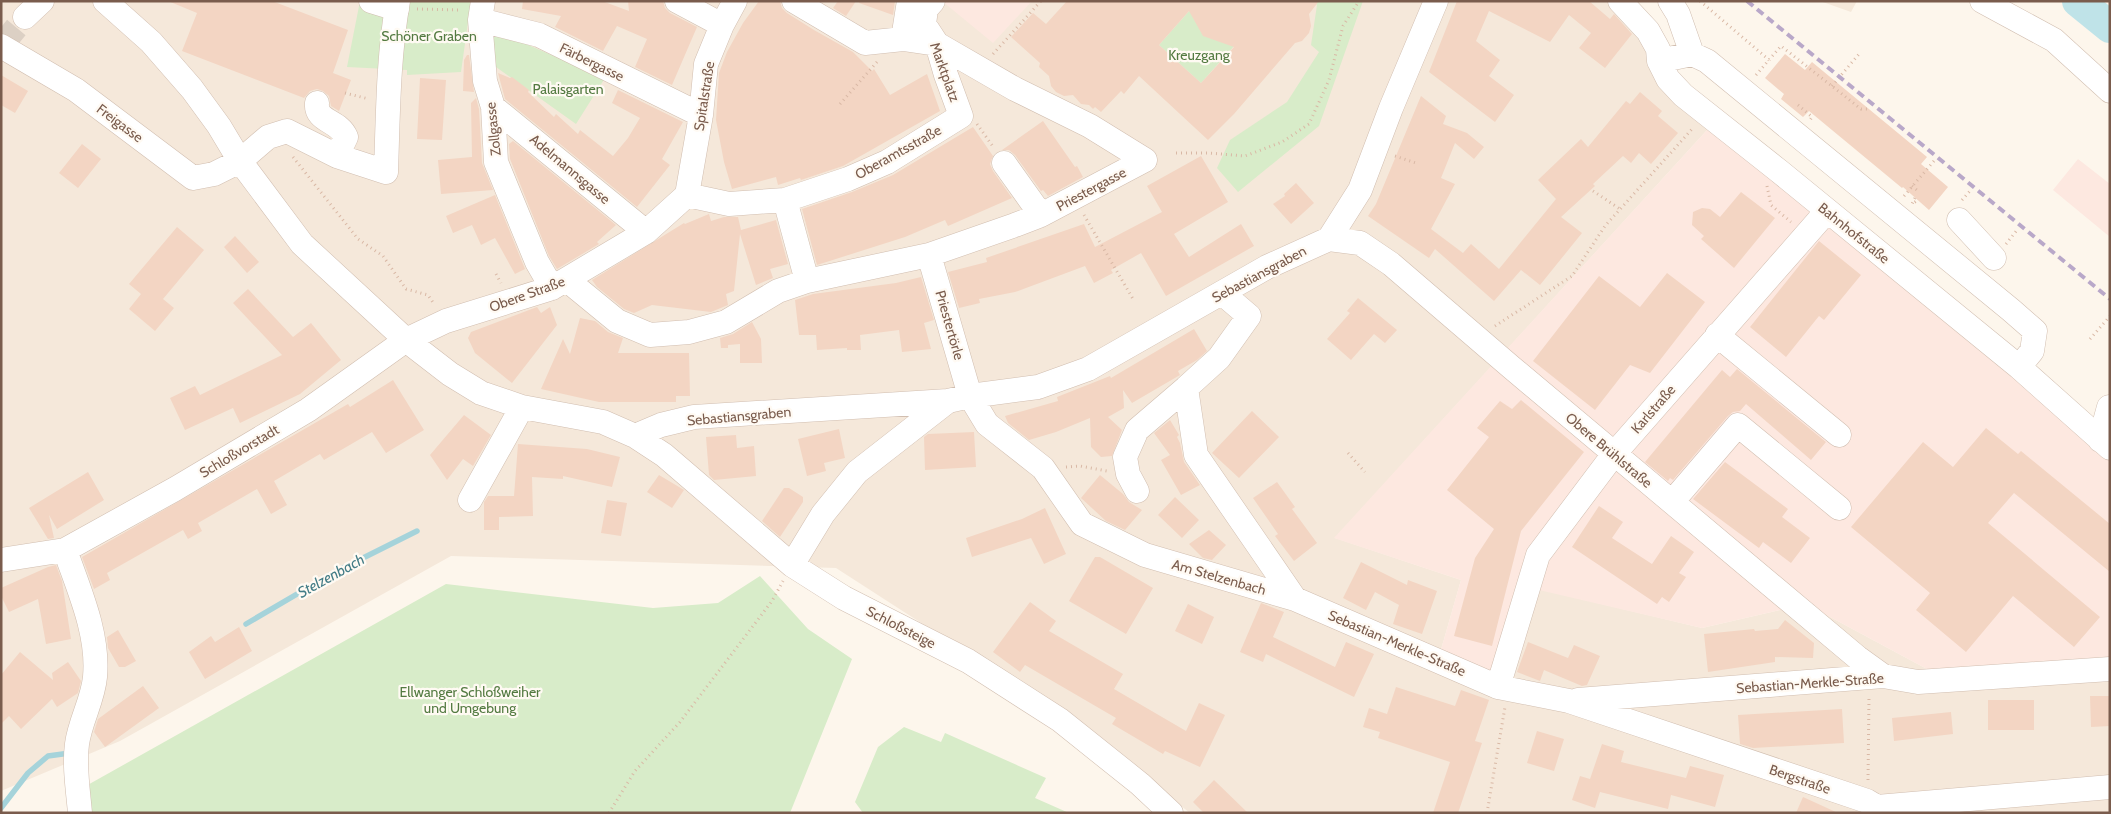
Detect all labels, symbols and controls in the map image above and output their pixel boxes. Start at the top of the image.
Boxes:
park label: Schöner Graben [381,27,477,45]
street label: Färbergasse [557,39,627,85]
street label: Marktplatz [926,40,964,105]
park label: Kreuzgang [1168,46,1231,64]
street label: Spitalstraße [690,60,718,132]
park label: Palaisgarten [532,80,604,98]
street label: Freigasse [93,100,147,146]
street label: Zollgasse [481,101,505,157]
street label: Oberamtsstraße [852,121,944,183]
street label: Adelmannsgasse [526,130,614,208]
street label: Priestergasse [1053,163,1129,215]
street label: Bahnhofstraße [1814,199,1894,267]
street label: Sebastiansgraben [1209,241,1309,306]
street label: Obere Straße [487,272,567,316]
street label: Priestertörle [931,288,969,362]
street label: Karlstraße [1627,381,1679,437]
street label: Sebastiansgraben [686,402,792,430]
street label: Obere Brühlstraße [1562,408,1656,492]
street label: Schloßvorstadt [196,420,282,482]
water label: Stelzenbach [295,550,367,602]
street label: Am Stelzenbach [1170,555,1268,599]
street label: Schloßsteige [863,602,939,652]
street label: Sebastian-Merkle-Straße [1325,606,1469,680]
street label: Sebastian-Merkle-Straße [1736,669,1884,697]
park label: Ellwanger Schloßweiher und Umgebung [400,683,541,717]
street label: Bergstraße [1767,760,1833,798]

